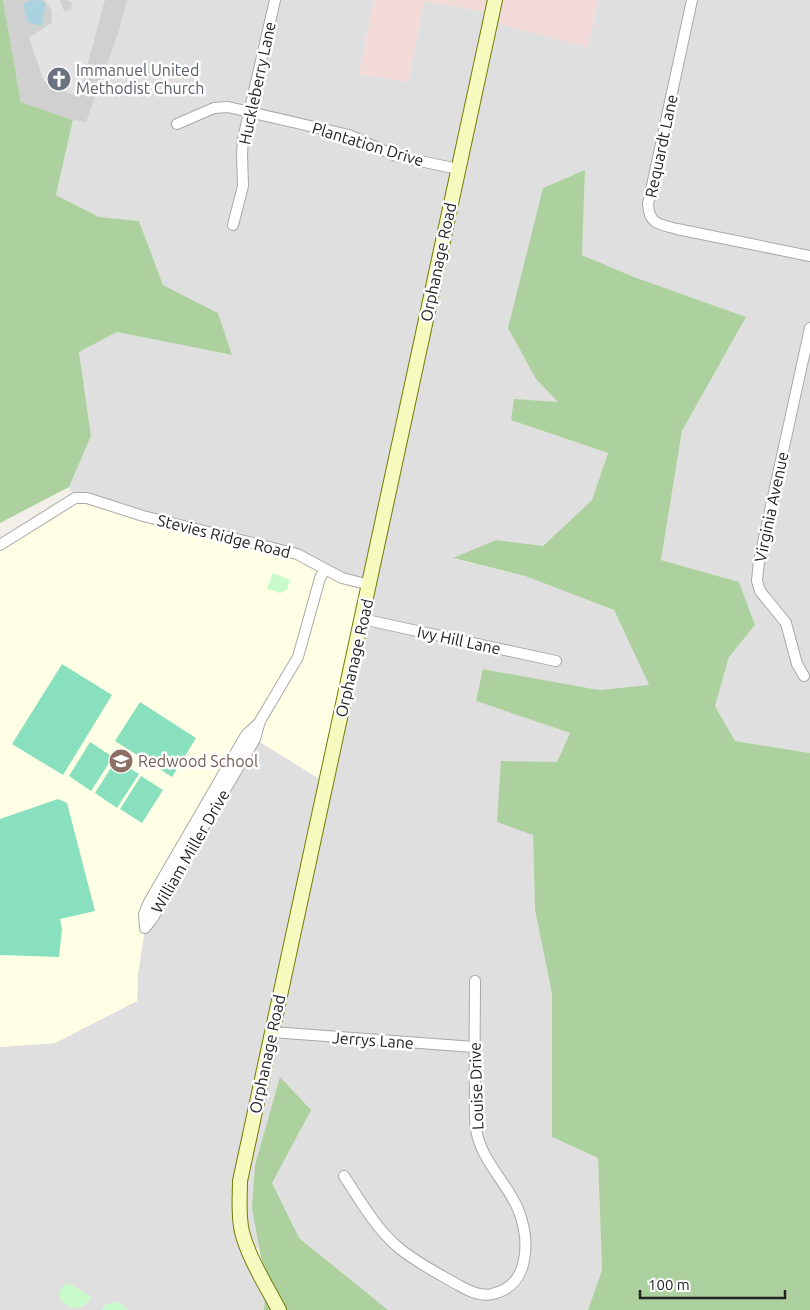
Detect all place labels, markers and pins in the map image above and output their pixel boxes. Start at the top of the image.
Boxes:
place label: Immanuel United Methodist Church [76,61,204,97]
church icon: Immanuel United Methodist Church [46,66,72,92]
school or university icon: Redwood School [108,748,134,774]
place label: Redwood School [138,752,258,770]

